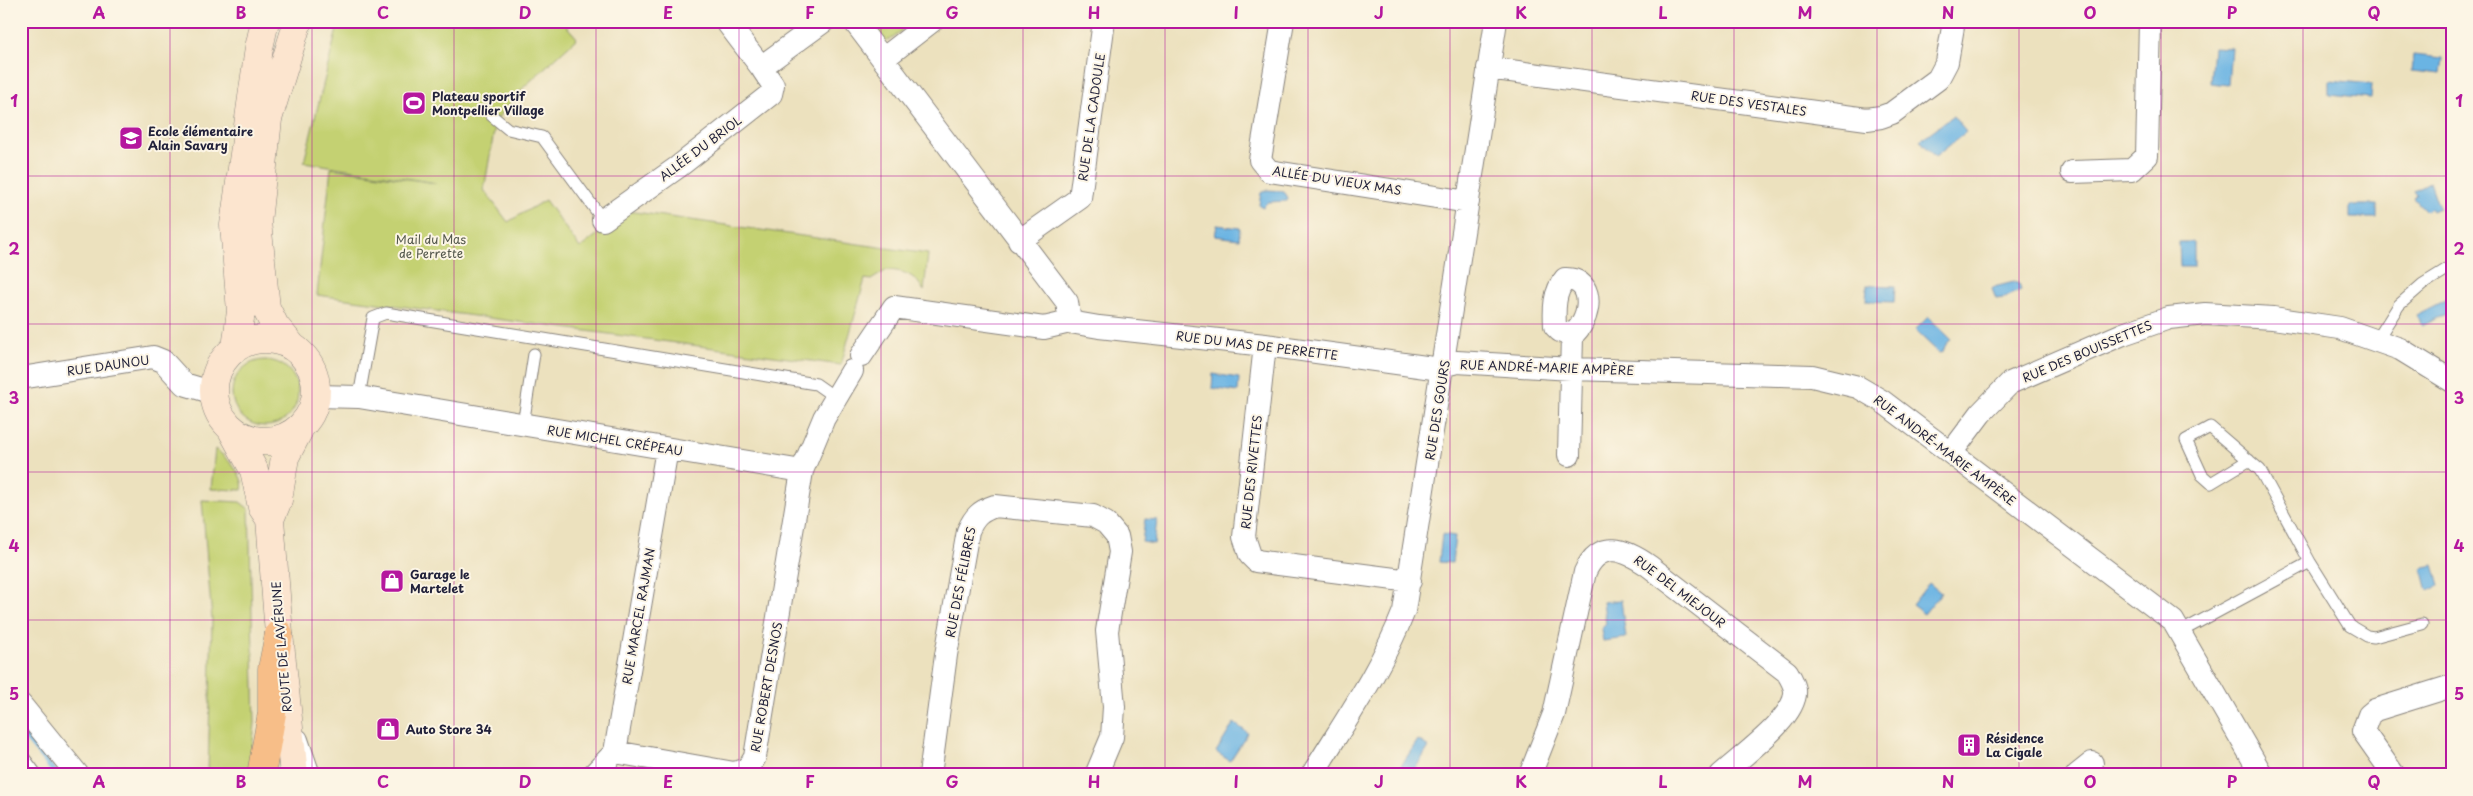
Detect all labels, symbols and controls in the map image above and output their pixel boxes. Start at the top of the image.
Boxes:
text: A [93,0,106,24]
text: B [236,0,247,24]
text: C [377,0,389,24]
text: D [519,0,531,24]
text: E [663,0,673,24]
text: F [805,0,815,24]
text: G [945,0,959,24]
text: H [1088,0,1100,24]
text: I [1233,0,1239,24]
text: J [1374,0,1384,24]
text: K [1515,0,1527,24]
text: L [1658,0,1668,24]
text: M [1797,0,1813,24]
text: N [1942,0,1954,24]
text: O [2084,0,2097,24]
text: P [2227,0,2238,24]
text: Q [2368,0,2381,24]
street label: RUE DE LA CADOULE [1073,52,1109,182]
street label: RUE DES VESTALES [1690,86,1808,120]
place label: Plateau sportif Montpellier Village [432,87,544,119]
text: 1 [10,88,18,112]
text: 1 [2455,88,2463,112]
sports icon: Plateau sportif Montpellier Village [401,90,427,116]
street label: ALLÉE DU BRIOL [655,111,745,185]
place label: Ecole élémentaire Alain Savary [148,122,253,154]
school or university icon: Ecole élémentaire Alain Savary [118,125,144,151]
street label: ALLÉE DU VIEUX MAS [1271,161,1403,199]
park label: Mail du Mas de Perrette [396,230,467,262]
text: 2 [8,236,20,260]
text: 2 [2453,236,2465,260]
street label: RUE DES BOUISSETTES [2019,315,2155,387]
street label: RUE DU MAS DE PERRETTE [1175,326,1339,364]
street label: RUE DAUNOU [66,350,150,380]
street label: RUE ANDRÉ-MARIE AMPÈRE [1460,355,1635,379]
street label: RUE DES GOURS [1420,359,1454,461]
text: 3 [9,385,19,409]
text: 3 [2454,385,2464,409]
street label: RUE ANDRÉ-MARIE AMPÈRE [1870,390,2020,510]
street label: RUE DES RIVETTES [1236,414,1266,530]
street label: RUE MICHEL CRÉPEAU [546,420,684,460]
street label: RUE DES FÉLIBRES [940,525,980,639]
text: 4 [9,533,20,557]
text: 4 [2454,533,2465,557]
street label: RUE MARCEL RAJMAN [617,546,659,686]
street label: RUE DEL MIEJOUR [1630,551,1730,631]
place label: Garage le Martelet [410,565,470,597]
shop icon: Garage le Martelet [379,568,405,594]
street label: ROUTE DE LAVÉRUNE [266,581,296,713]
street label: RUE ROBERT DESNOS [746,620,786,754]
text: 5 [9,681,19,705]
text: 5 [2454,681,2464,705]
shop icon: Auto Store 34 [375,716,401,742]
place label: Auto Store 34 [406,720,492,738]
place label: Résidence La Cigale [1986,729,2044,761]
building icon: Résidence La Cigale [1956,732,1982,758]
text: A [93,769,106,793]
text: B [236,769,247,793]
text: C [377,769,389,793]
text: D [519,769,531,793]
text: E [663,769,673,793]
text: F [805,769,815,793]
text: G [945,769,959,793]
text: H [1088,769,1100,793]
text: I [1233,769,1239,793]
text: J [1374,769,1384,793]
text: K [1515,769,1527,793]
text: L [1658,769,1668,793]
text: M [1797,769,1813,793]
text: N [1942,769,1954,793]
text: O [2084,769,2097,793]
text: P [2227,769,2238,793]
text: Q [2368,769,2381,793]

